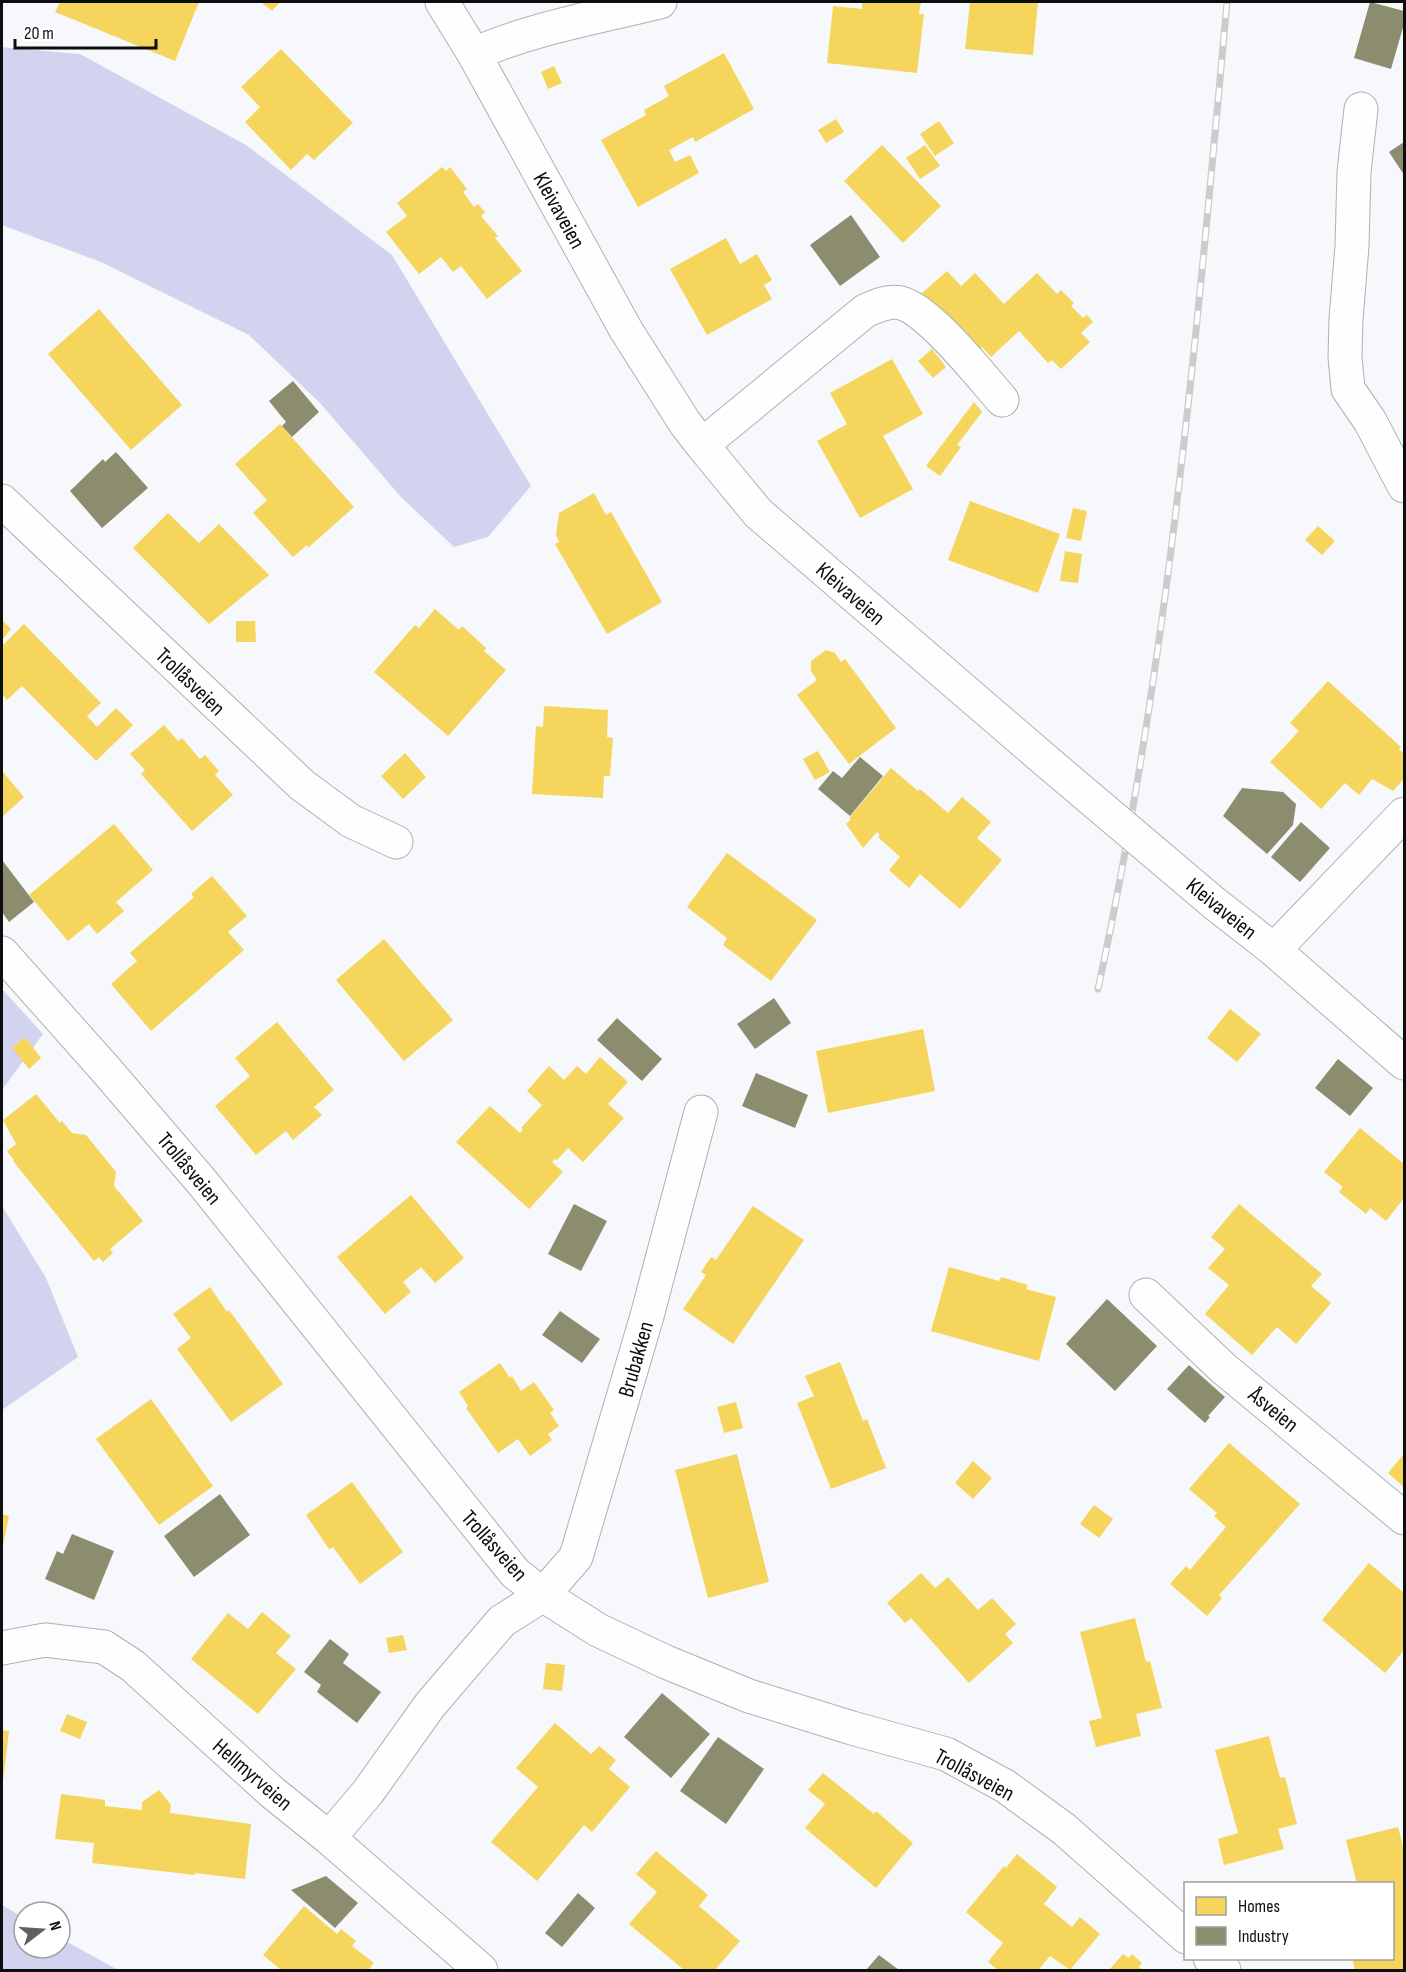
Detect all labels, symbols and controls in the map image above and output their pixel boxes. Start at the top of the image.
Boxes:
scale bar [15,12,156,50]
text: 20 m [24,23,54,44]
street label: Kleivaveien [527,168,591,254]
street label: Kleivaveien [810,557,890,632]
street label: Trollåsveien [149,642,230,722]
street label: Kleivaveien [1180,873,1262,946]
street label: Trollåsveien [151,1127,227,1211]
street label: Brubakken [613,1318,660,1400]
street label: Åsveien [1242,1381,1304,1439]
street label: Trollåsveien [455,1505,533,1587]
street label: Hellmyrveien [207,1733,297,1817]
street label: Trollåsveien [930,1743,1019,1808]
legend [1184,1882,1394,1960]
text: Homes [1238,1896,1280,1917]
north arrow [12,1900,72,1960]
text: N [45,1919,65,1933]
text: Industry [1238,1926,1289,1947]

